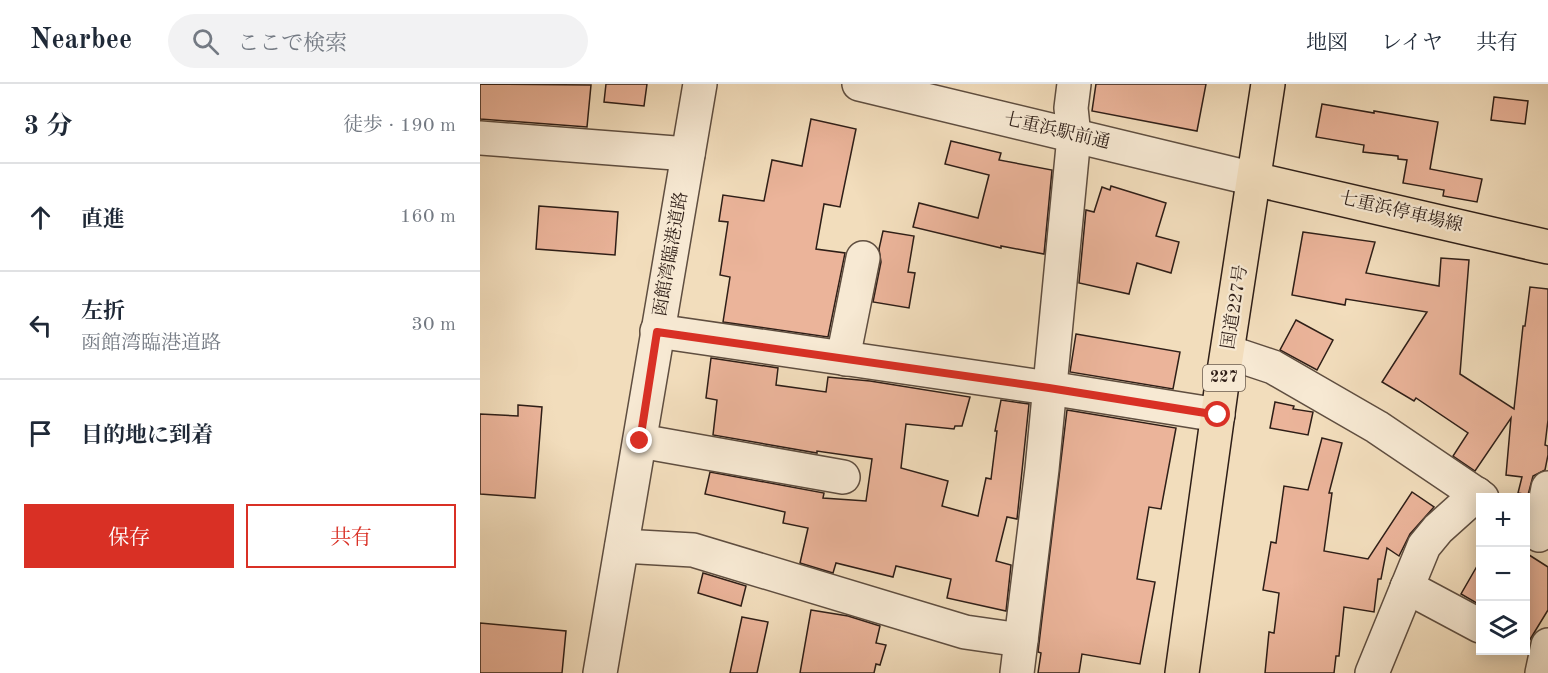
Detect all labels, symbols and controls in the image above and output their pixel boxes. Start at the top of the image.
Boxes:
search box [168,14,588,68]
icon: search [189,25,222,58]
text: Nearbee [30,27,132,55]
text: ここで検索 [237,33,347,55]
text: 地図 [1306,33,1348,54]
text: レイヤ [1381,33,1443,54]
text: 共有 [1476,33,1518,54]
street label: 七重浜駅前通 [1002,108,1112,152]
text: 3 分 [24,114,72,140]
text: 徒歩 · 190 m [343,116,456,136]
street label: 七重浜停車場線 [1338,187,1465,235]
street label: 函館湾臨港道路 [649,190,691,318]
icon: ahead [24,201,57,234]
text: 160 m [400,207,456,227]
text: 直進 [81,209,125,231]
street label: 国道227号 [1217,263,1251,351]
text: 左折 [81,301,125,323]
icon: left [24,309,57,342]
text: 30 m [411,315,456,335]
text: 函館湾臨港道路 [81,334,221,354]
road number: 227 [1203,365,1245,391]
route start [1204,401,1230,427]
icon: arrive [24,417,57,450]
text: 目的地に到着 [81,425,213,447]
route end [626,427,652,453]
map controls [1476,493,1530,655]
button: + [1476,493,1530,547]
button: 保存 [24,504,234,568]
button: 共有 [246,504,456,568]
button: − [1476,547,1530,601]
button: layers [1476,601,1530,655]

